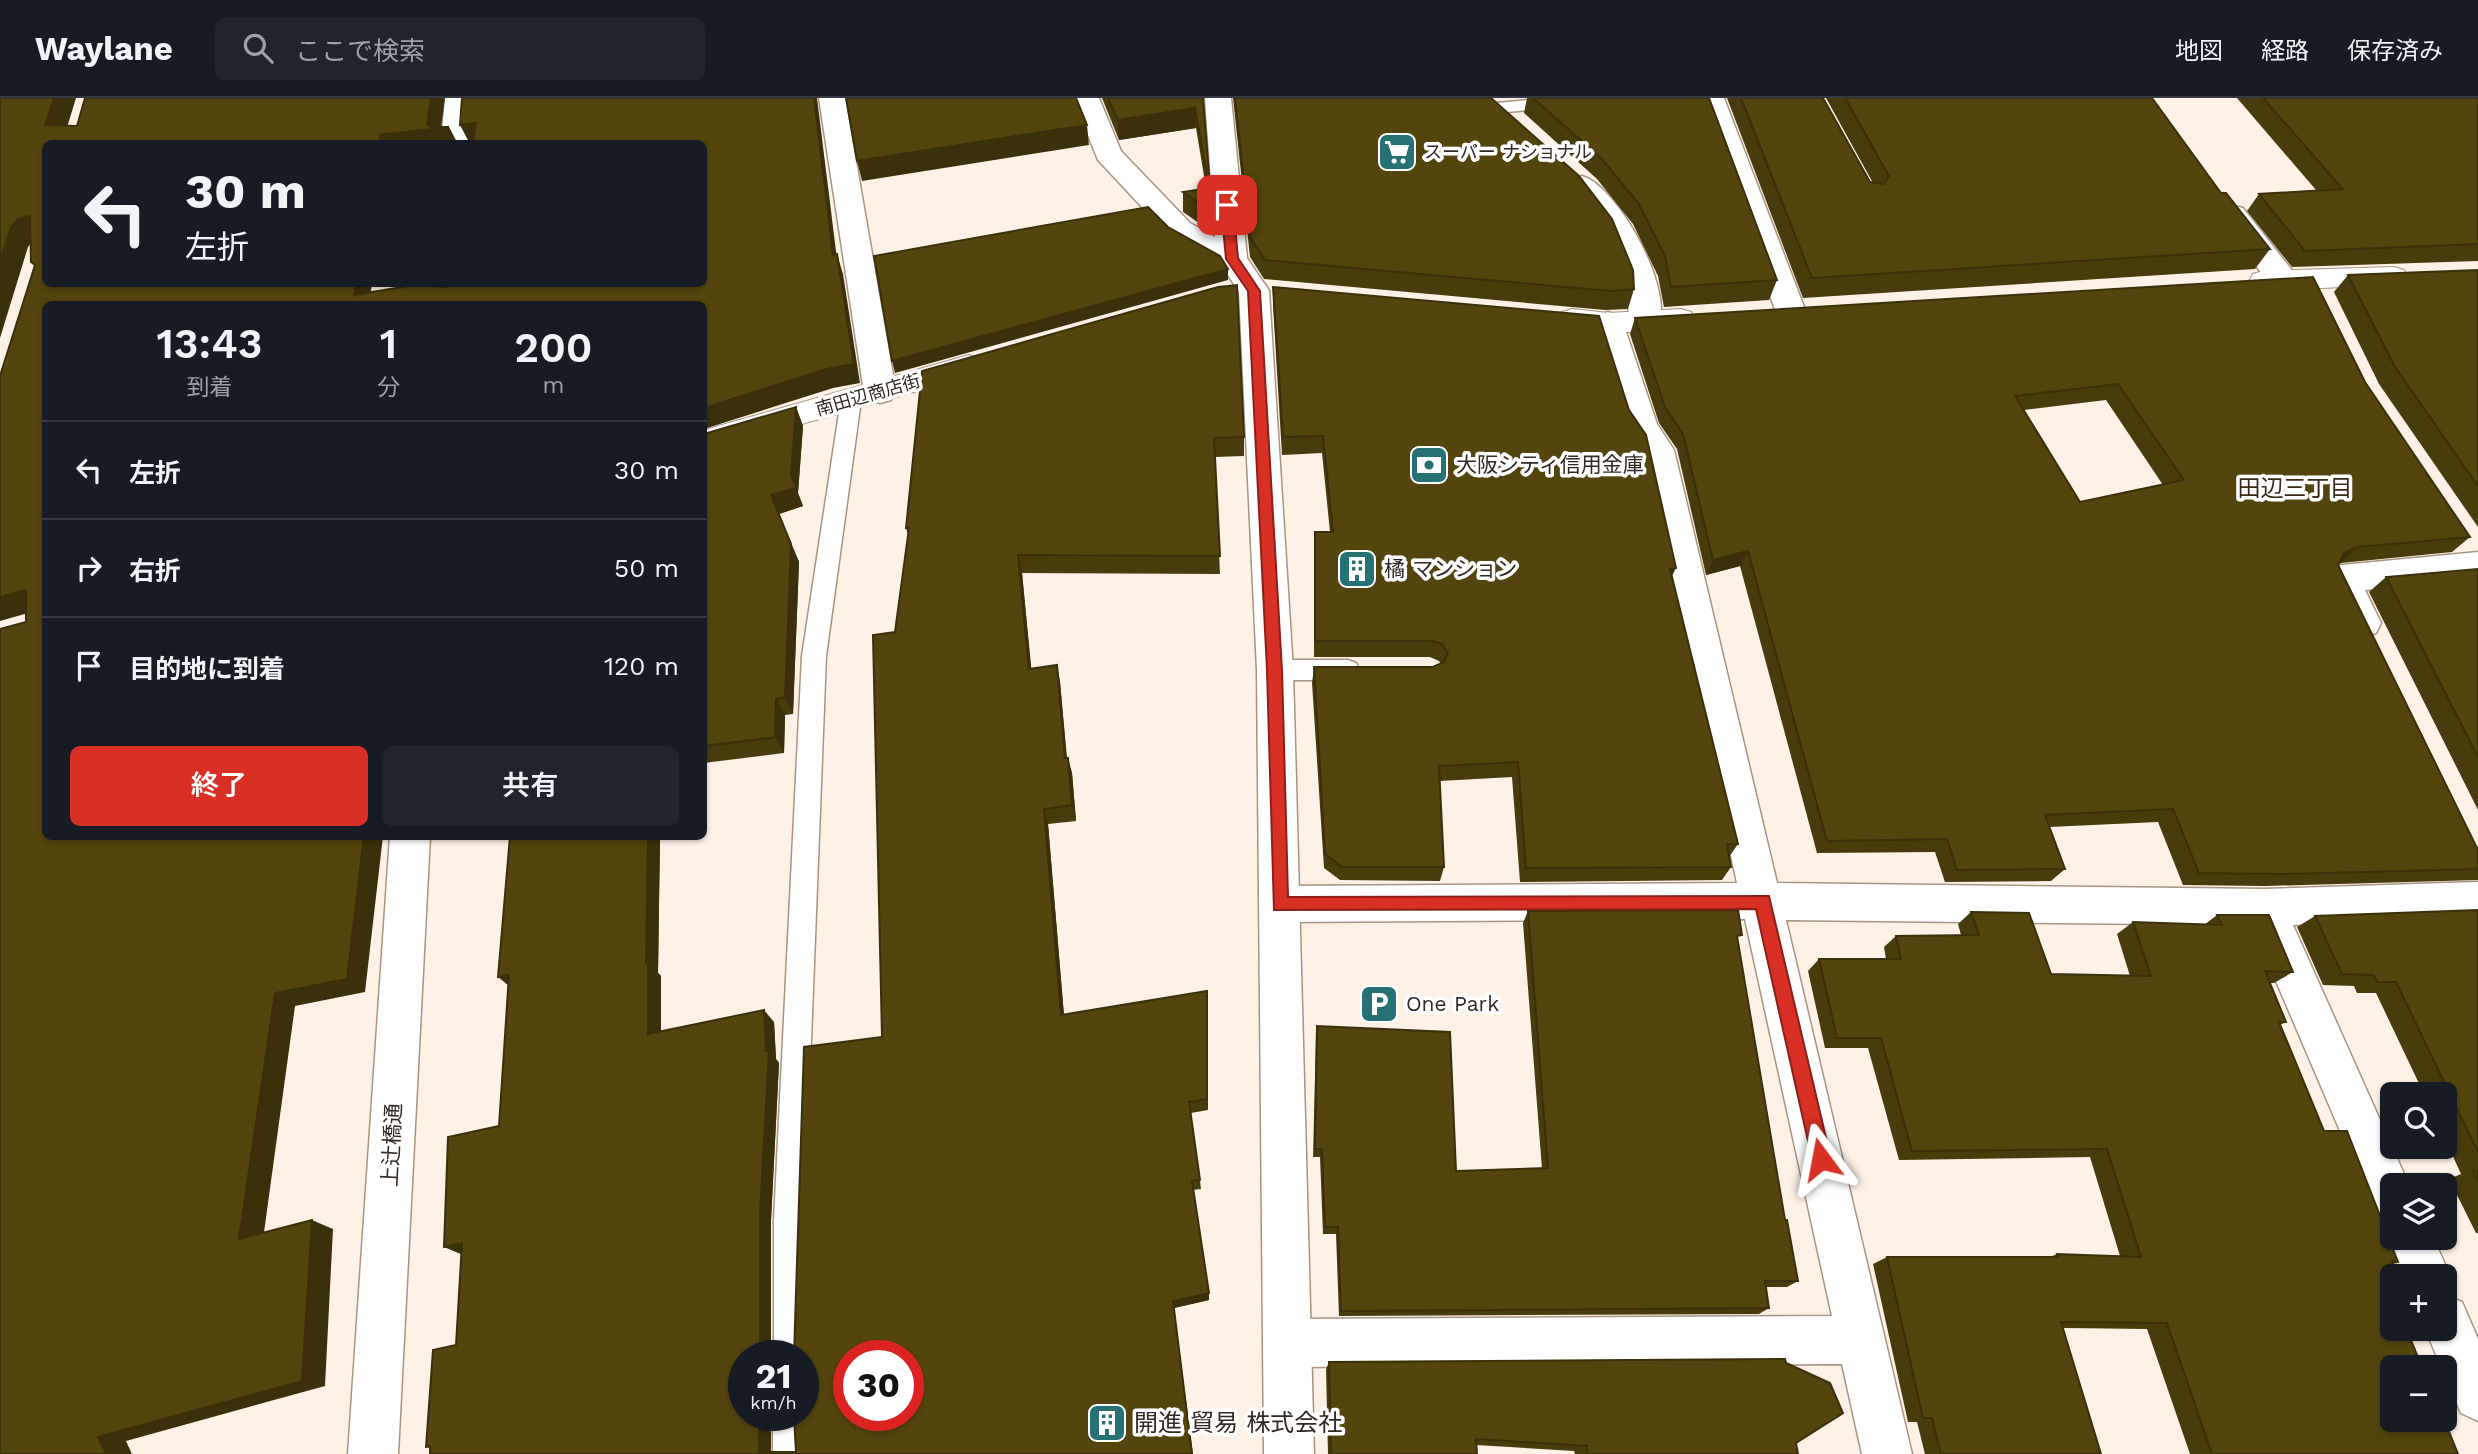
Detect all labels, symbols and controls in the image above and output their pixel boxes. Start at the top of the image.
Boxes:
search box [215,17,705,80]
text: Waylane [35,29,173,68]
icon: search [239,29,277,67]
text: ここで検索 [295,36,425,66]
text: 地図 [2175,37,2223,65]
text: 経路 [2261,37,2309,65]
text: 保存済み [2347,37,2443,65]
supermarket icon: スーパー ナショナル [1376,131,1418,173]
place label: スーパー ナショナル [1424,141,1592,162]
text: 30 m [185,162,306,220]
icon: left [70,168,161,259]
pin [1197,175,1257,235]
icon: arrive [1208,186,1246,224]
text: 左折 [185,228,249,266]
text: 13:43 [156,319,263,368]
text: 1 [380,319,397,368]
text: 200 [514,323,593,372]
street label: 南田辺商店街 [813,370,923,419]
text: m [542,372,564,399]
text: 到着 [186,374,232,401]
text: 分 [377,374,400,401]
bank icon: 大阪シティ信用金庫 [1408,444,1450,486]
icon: left [70,451,108,489]
place label: 大阪シティ信用金庫 [1456,452,1644,477]
text: 30 m [614,455,679,485]
text: 左折 [129,458,181,488]
district label: 田辺三丁目 [2238,475,2353,502]
building icon: 橘 マンション [1336,548,1378,590]
icon: right [70,549,108,587]
text: 50 m [614,553,679,583]
text: 右折 [129,556,181,586]
place label: 橘 マンション [1384,556,1517,581]
icon: arrive [70,647,108,685]
text: 120 m [604,651,679,681]
text: 目的地に到着 [129,654,285,684]
button: 終了 [70,746,368,826]
button: 共有 [382,746,679,826]
parking icon: One Park [1358,983,1400,1025]
place label: One Park [1406,991,1499,1016]
map controls [2380,1082,2457,1432]
button: search [2380,1082,2457,1159]
street label: 上辻橋通 [377,1102,406,1188]
position arrow [1784,1122,1858,1196]
button: layers [2380,1173,2457,1250]
button: + [2380,1264,2457,1341]
speed limit sign: 30 [833,1340,924,1431]
text: 21 [756,1355,791,1397]
button: − [2380,1355,2457,1432]
text: km/h [750,1392,797,1413]
building icon: 開進 貿易 株式会社 [1086,1402,1128,1444]
place label: 開進 貿易 株式会社 [1134,1409,1342,1437]

